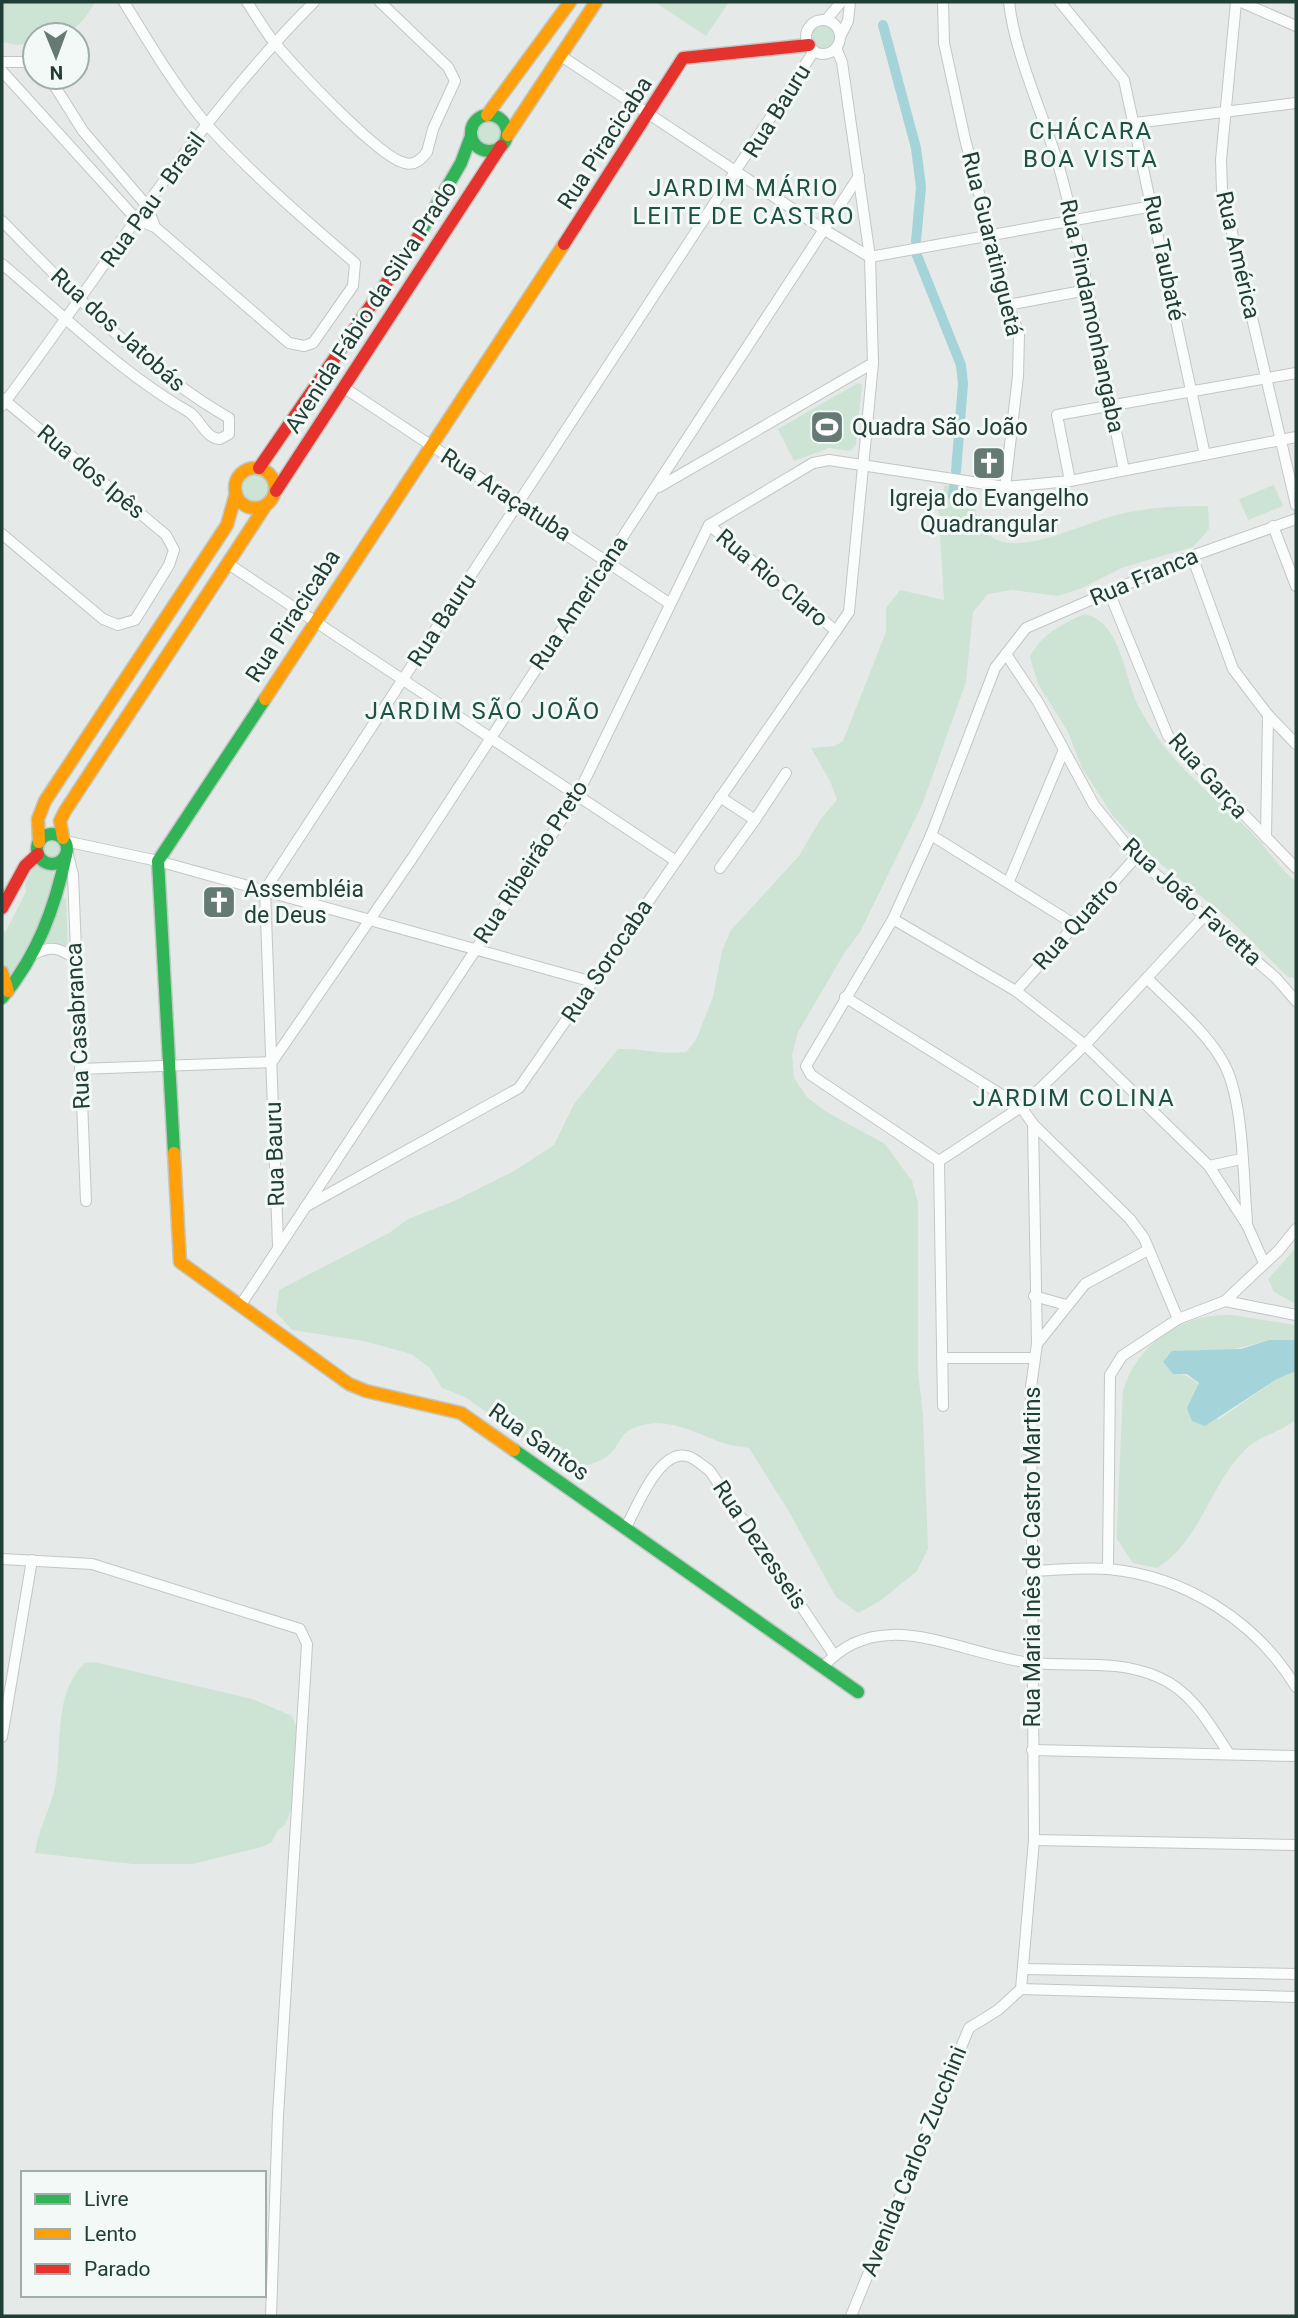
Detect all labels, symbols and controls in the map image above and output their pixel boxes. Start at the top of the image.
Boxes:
north arrow [21,21,91,91]
street label: Rua Bauru [738,59,816,163]
text: N [49,61,63,84]
street label: Rua Piracicaba [552,72,658,214]
district label: CHÁCARA BOA VISTA [1023,117,1159,173]
street label: Rua Pau - Brasil [95,127,211,273]
street label: Rua Guaratinguetá [956,149,1028,339]
district label: JARDIM MÁRIO LEITE DE CASTRO [632,174,856,230]
street label: Avenida Fábio da Silva Prado [279,176,463,438]
street label: Rua América [1210,188,1266,322]
street label: Rua Taubaté [1138,193,1190,323]
street label: Rua Pindamonhangaba [1054,197,1130,435]
street label: Rua dos Jatobás [45,263,191,397]
sports icon: Quadra São João [808,408,846,446]
place label: Quadra São João [852,414,1028,441]
street label: Rua dos Ipês [32,419,150,525]
street label: Rua Araçatuba [436,443,576,547]
church icon: Igreja do Evangelho Quadrangular [970,444,1008,482]
place label: Igreja do Evangelho Quadrangular [889,485,1089,538]
street label: Rua Rio Claro [711,523,833,633]
street label: Rua Americana [524,531,634,675]
street label: Rua Franca [1086,542,1202,612]
street label: Rua Piracicaba [240,545,346,687]
street label: Rua Bauru [402,569,482,671]
district label: JARDIM SÃO JOÃO [365,697,601,725]
street label: Rua Garça [1163,728,1253,824]
street label: Rua Ribeirão Preto [468,775,594,949]
street label: Rua João Favetta [1117,833,1267,971]
street label: Rua Quatro [1028,872,1124,976]
place label: Assembléia de Deus [244,876,364,929]
church icon: Assembléia de Deus [200,883,238,921]
street label: Rua Sorocaba [556,894,658,1028]
street label: Rua Casabranca [60,942,96,1110]
district label: JARDIM COLINA [972,1084,1176,1112]
street label: Rua Bauru [260,1101,290,1207]
street label: Rua Maria Inês de Castro Martins [1019,1387,1046,1727]
street label: Rua Santos [484,1398,594,1486]
street label: Rua Dezesseis [707,1476,813,1614]
street label: Avenida Carlos Zucchini [855,2042,973,2280]
legend [21,2171,266,2297]
text: Livre [84,2187,129,2211]
text: Lento [84,2222,137,2246]
text: Parado [84,2257,151,2281]

